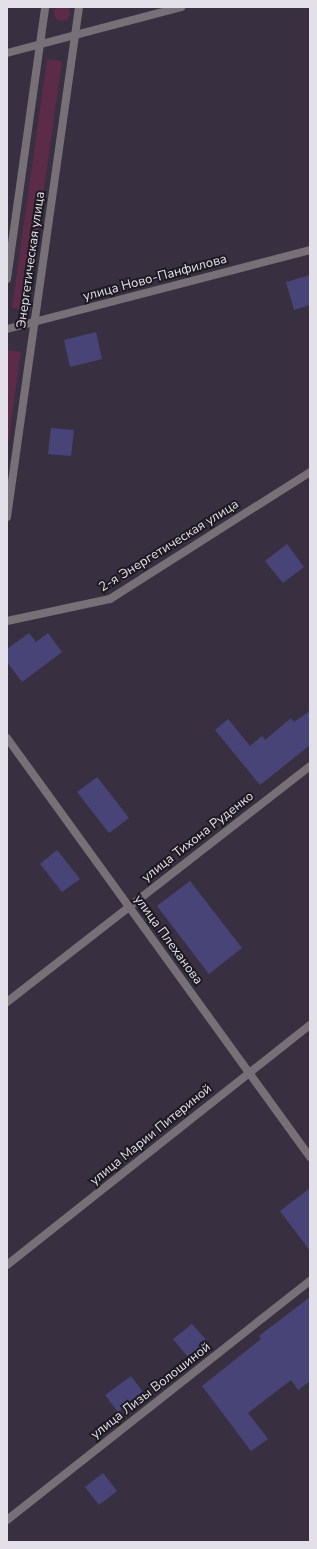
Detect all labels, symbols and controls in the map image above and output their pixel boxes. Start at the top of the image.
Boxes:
street label: Энергетическая улица [14,191,48,329]
street label: улица Ново-Панфилова [81,251,229,305]
street label: 2-я Энергетическая улица [96,497,242,595]
street label: улица Тихона Руденко [139,788,257,886]
street label: улица Плеханова [130,892,206,988]
street label: улица Марии Питериной [87,1081,215,1189]
street label: улица Лизы Волошиной [88,1339,214,1443]

